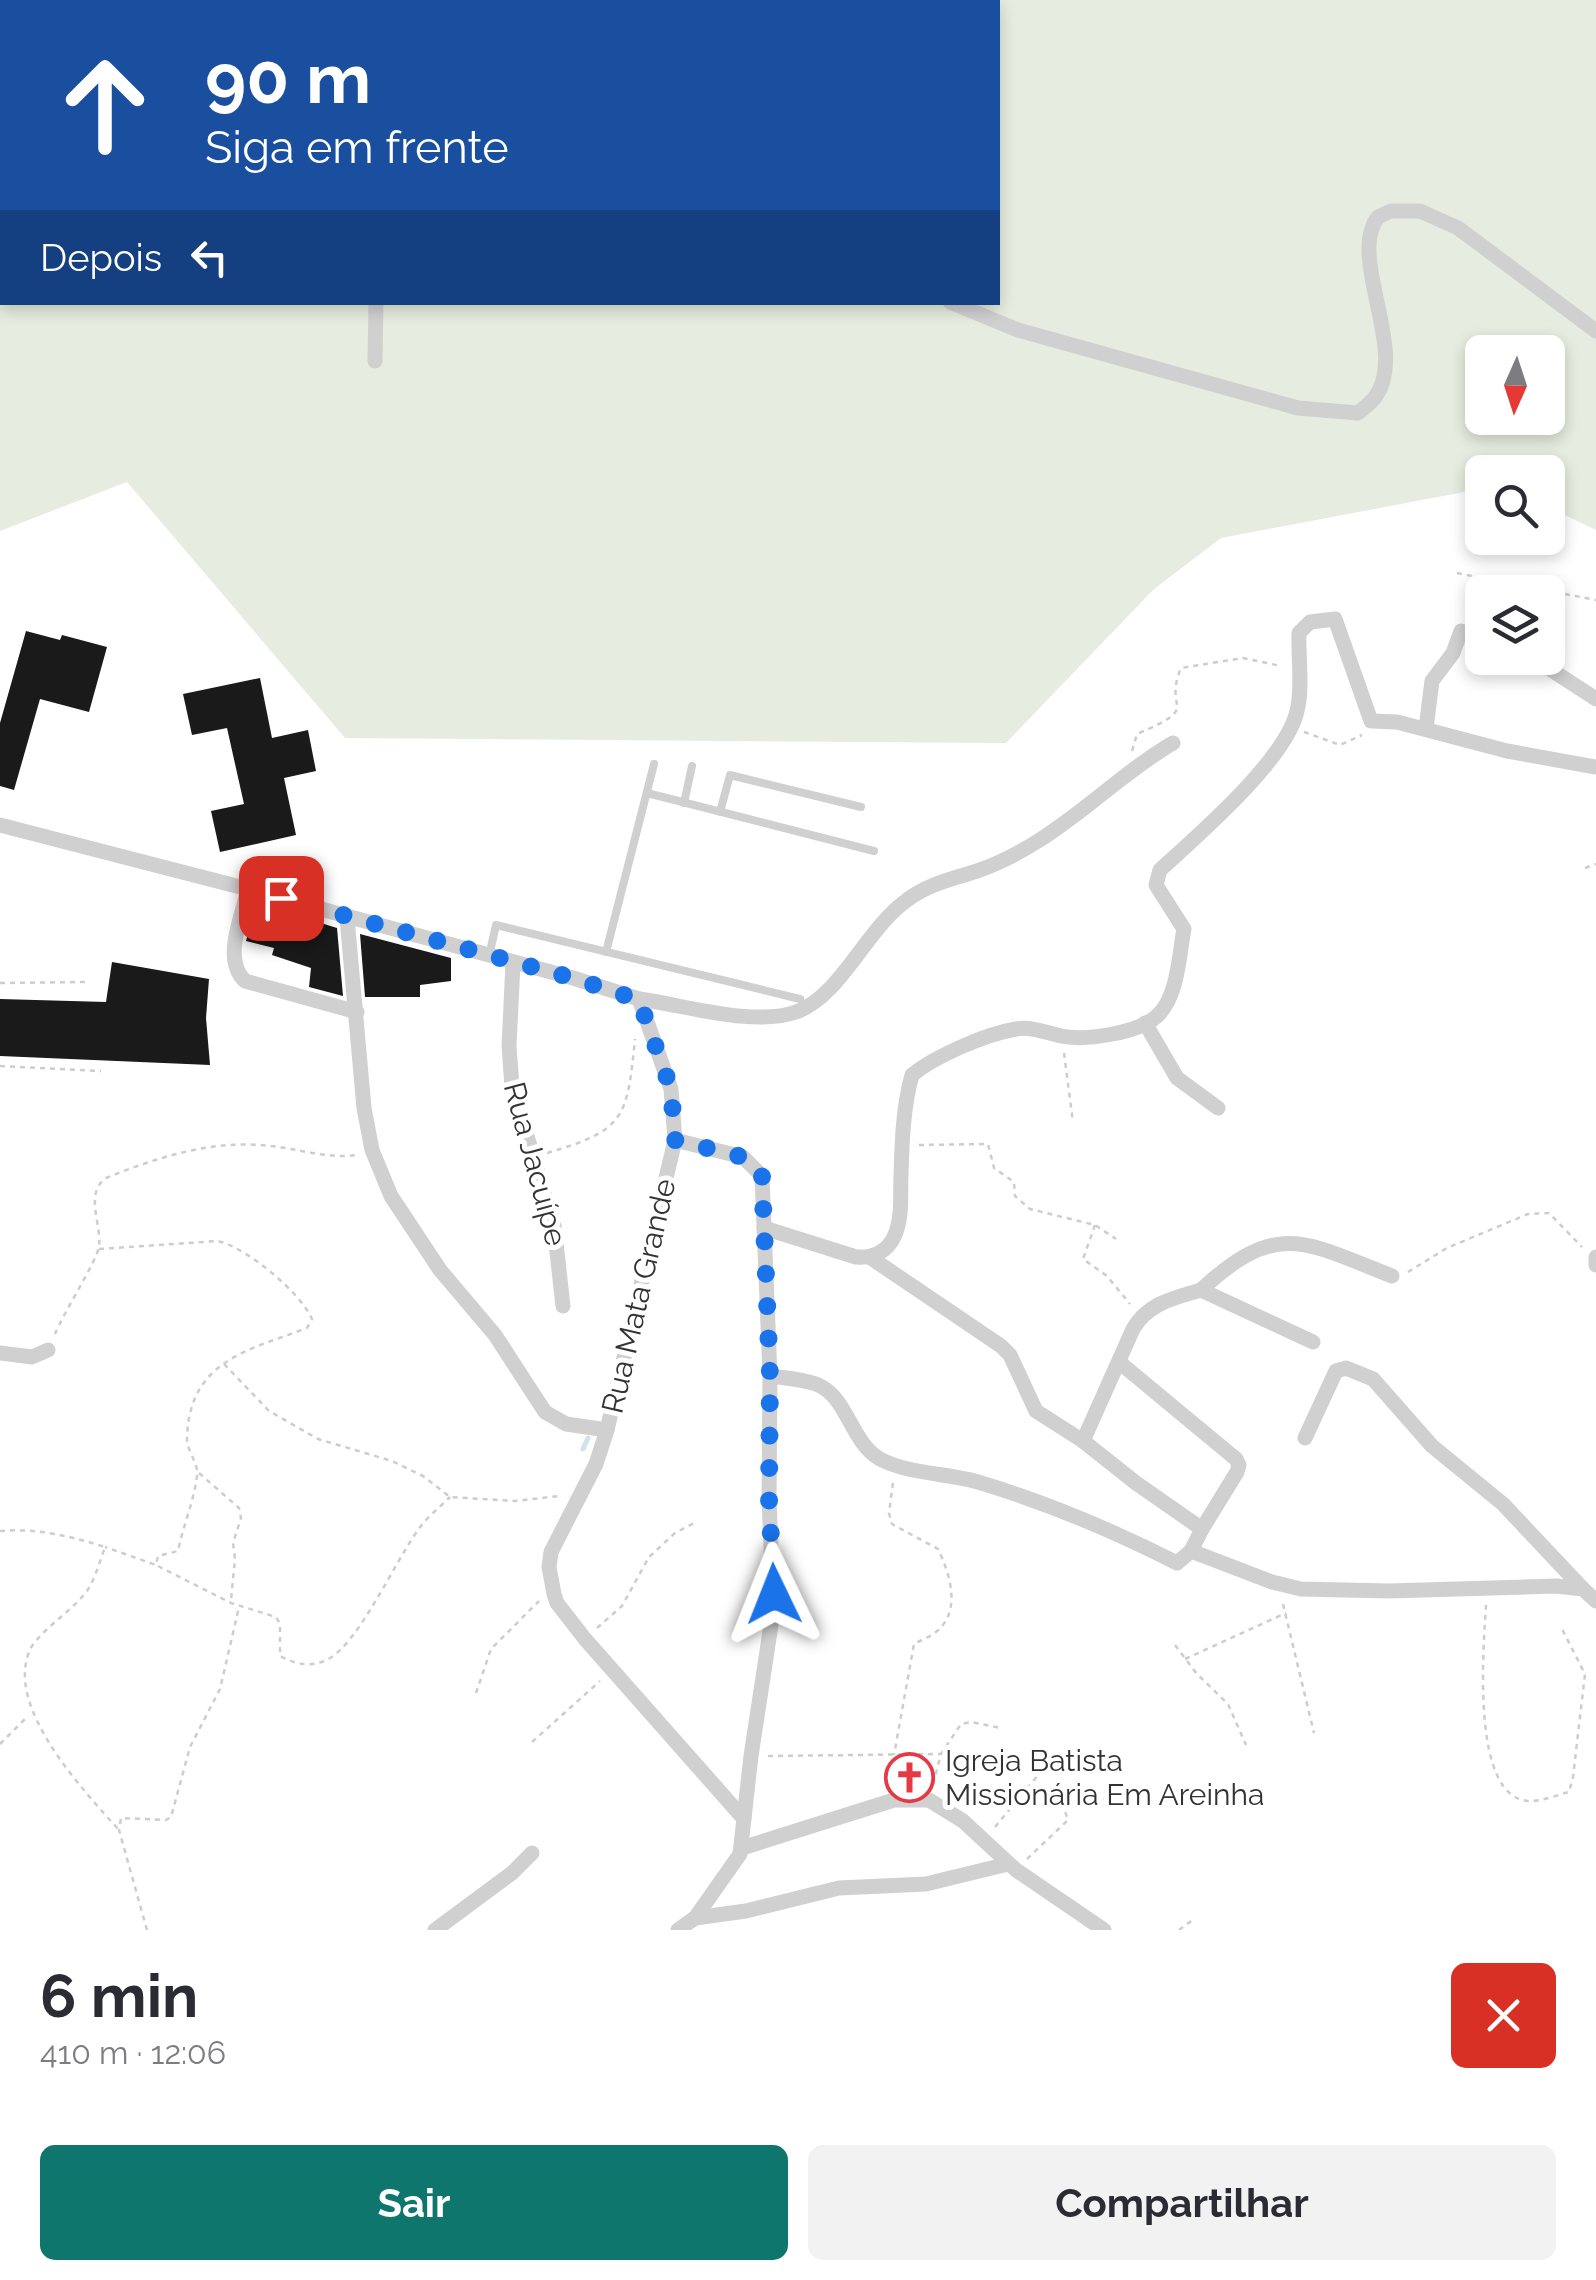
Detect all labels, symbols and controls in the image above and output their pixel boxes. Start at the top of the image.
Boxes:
text: 90 m [205,37,371,119]
icon: ahead [40,40,170,170]
text: Siga em frente [205,121,509,174]
icon: left [182,230,237,285]
text: Depois [40,235,162,280]
north arrow [1465,335,1565,435]
map controls [1465,335,1565,675]
button: search [1465,455,1565,555]
button: layers [1465,575,1565,675]
pin [239,856,324,941]
icon: arrive [254,871,309,926]
street label: Rua Jacuípe [497,1078,574,1249]
street label: Rua Mata Grande [595,1175,683,1417]
position arrow [722,1542,826,1646]
place label: Igreja Batista Missionária Em Areinha [945,1743,1264,1812]
church icon: Igreja Batista Missionária Em Areinha [884,1752,936,1804]
text: 6 min [40,1961,198,2031]
button: close [1451,1963,1556,2068]
text: 410 m · 12:06 [40,2034,226,2071]
button: Sair [40,2145,788,2260]
button: Compartilhar [808,2145,1556,2260]

